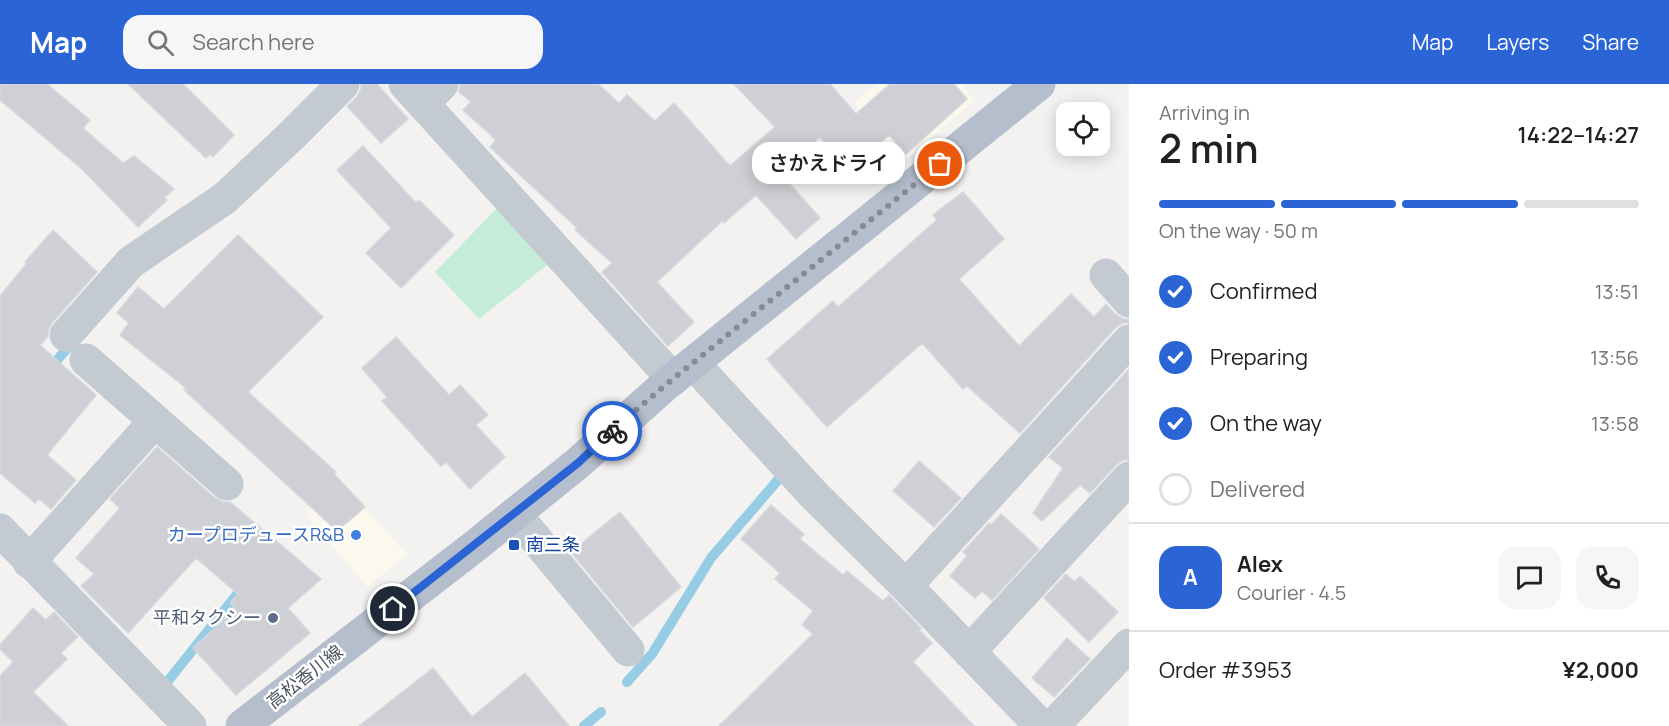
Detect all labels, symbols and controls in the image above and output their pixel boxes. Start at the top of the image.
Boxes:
search box [123,15,543,69]
text: Map [30,23,87,61]
icon: search [144,26,177,59]
text: Search here [192,27,315,57]
text: Map [1412,28,1453,56]
text: Layers [1486,28,1549,56]
text: Share [1582,28,1639,56]
text: Arriving in [1159,99,1250,126]
map controls [1056,102,1110,156]
button: locate [1056,102,1110,156]
text: 14:22–14:27 [1518,120,1639,150]
text: 2 min [1159,121,1258,175]
pin [914,138,965,189]
callout: さかえドライ [751,143,904,185]
icon: bag [923,147,956,180]
text: さかえドライ [769,149,889,176]
text: On the way · 50 m [1159,217,1318,244]
icon: check [1159,275,1192,308]
text: Confirmed [1210,276,1318,306]
text: 13:51 [1595,278,1639,305]
icon: check [1159,341,1192,374]
text: Preparing [1210,342,1308,372]
text: 13:56 [1590,344,1639,371]
courier [582,401,642,461]
icon: check [1159,407,1192,440]
text: On the way [1210,408,1322,438]
text: 13:58 [1591,410,1639,437]
icon: bike [596,415,629,448]
text: Delivered [1210,474,1305,504]
place label: カープロデュースR&B [168,522,344,546]
marker: カープロデュースR&B [349,528,363,542]
place label: 南三条 [526,532,580,556]
marker: 南三条 [507,538,521,552]
button: chat [1498,546,1561,609]
button: phone [1576,546,1639,609]
text: Alex [1237,549,1283,579]
text: A [1183,562,1198,592]
text: Courier · 4.5 [1237,579,1346,606]
pin [367,583,418,634]
icon: home [376,592,409,625]
place label: 平和タクシー [153,605,261,629]
marker: 平和タクシー [266,611,280,625]
street label: 高松香川線 [262,639,347,713]
text: Order #3953 [1159,655,1292,685]
text: ¥2,000 [1562,655,1639,685]

